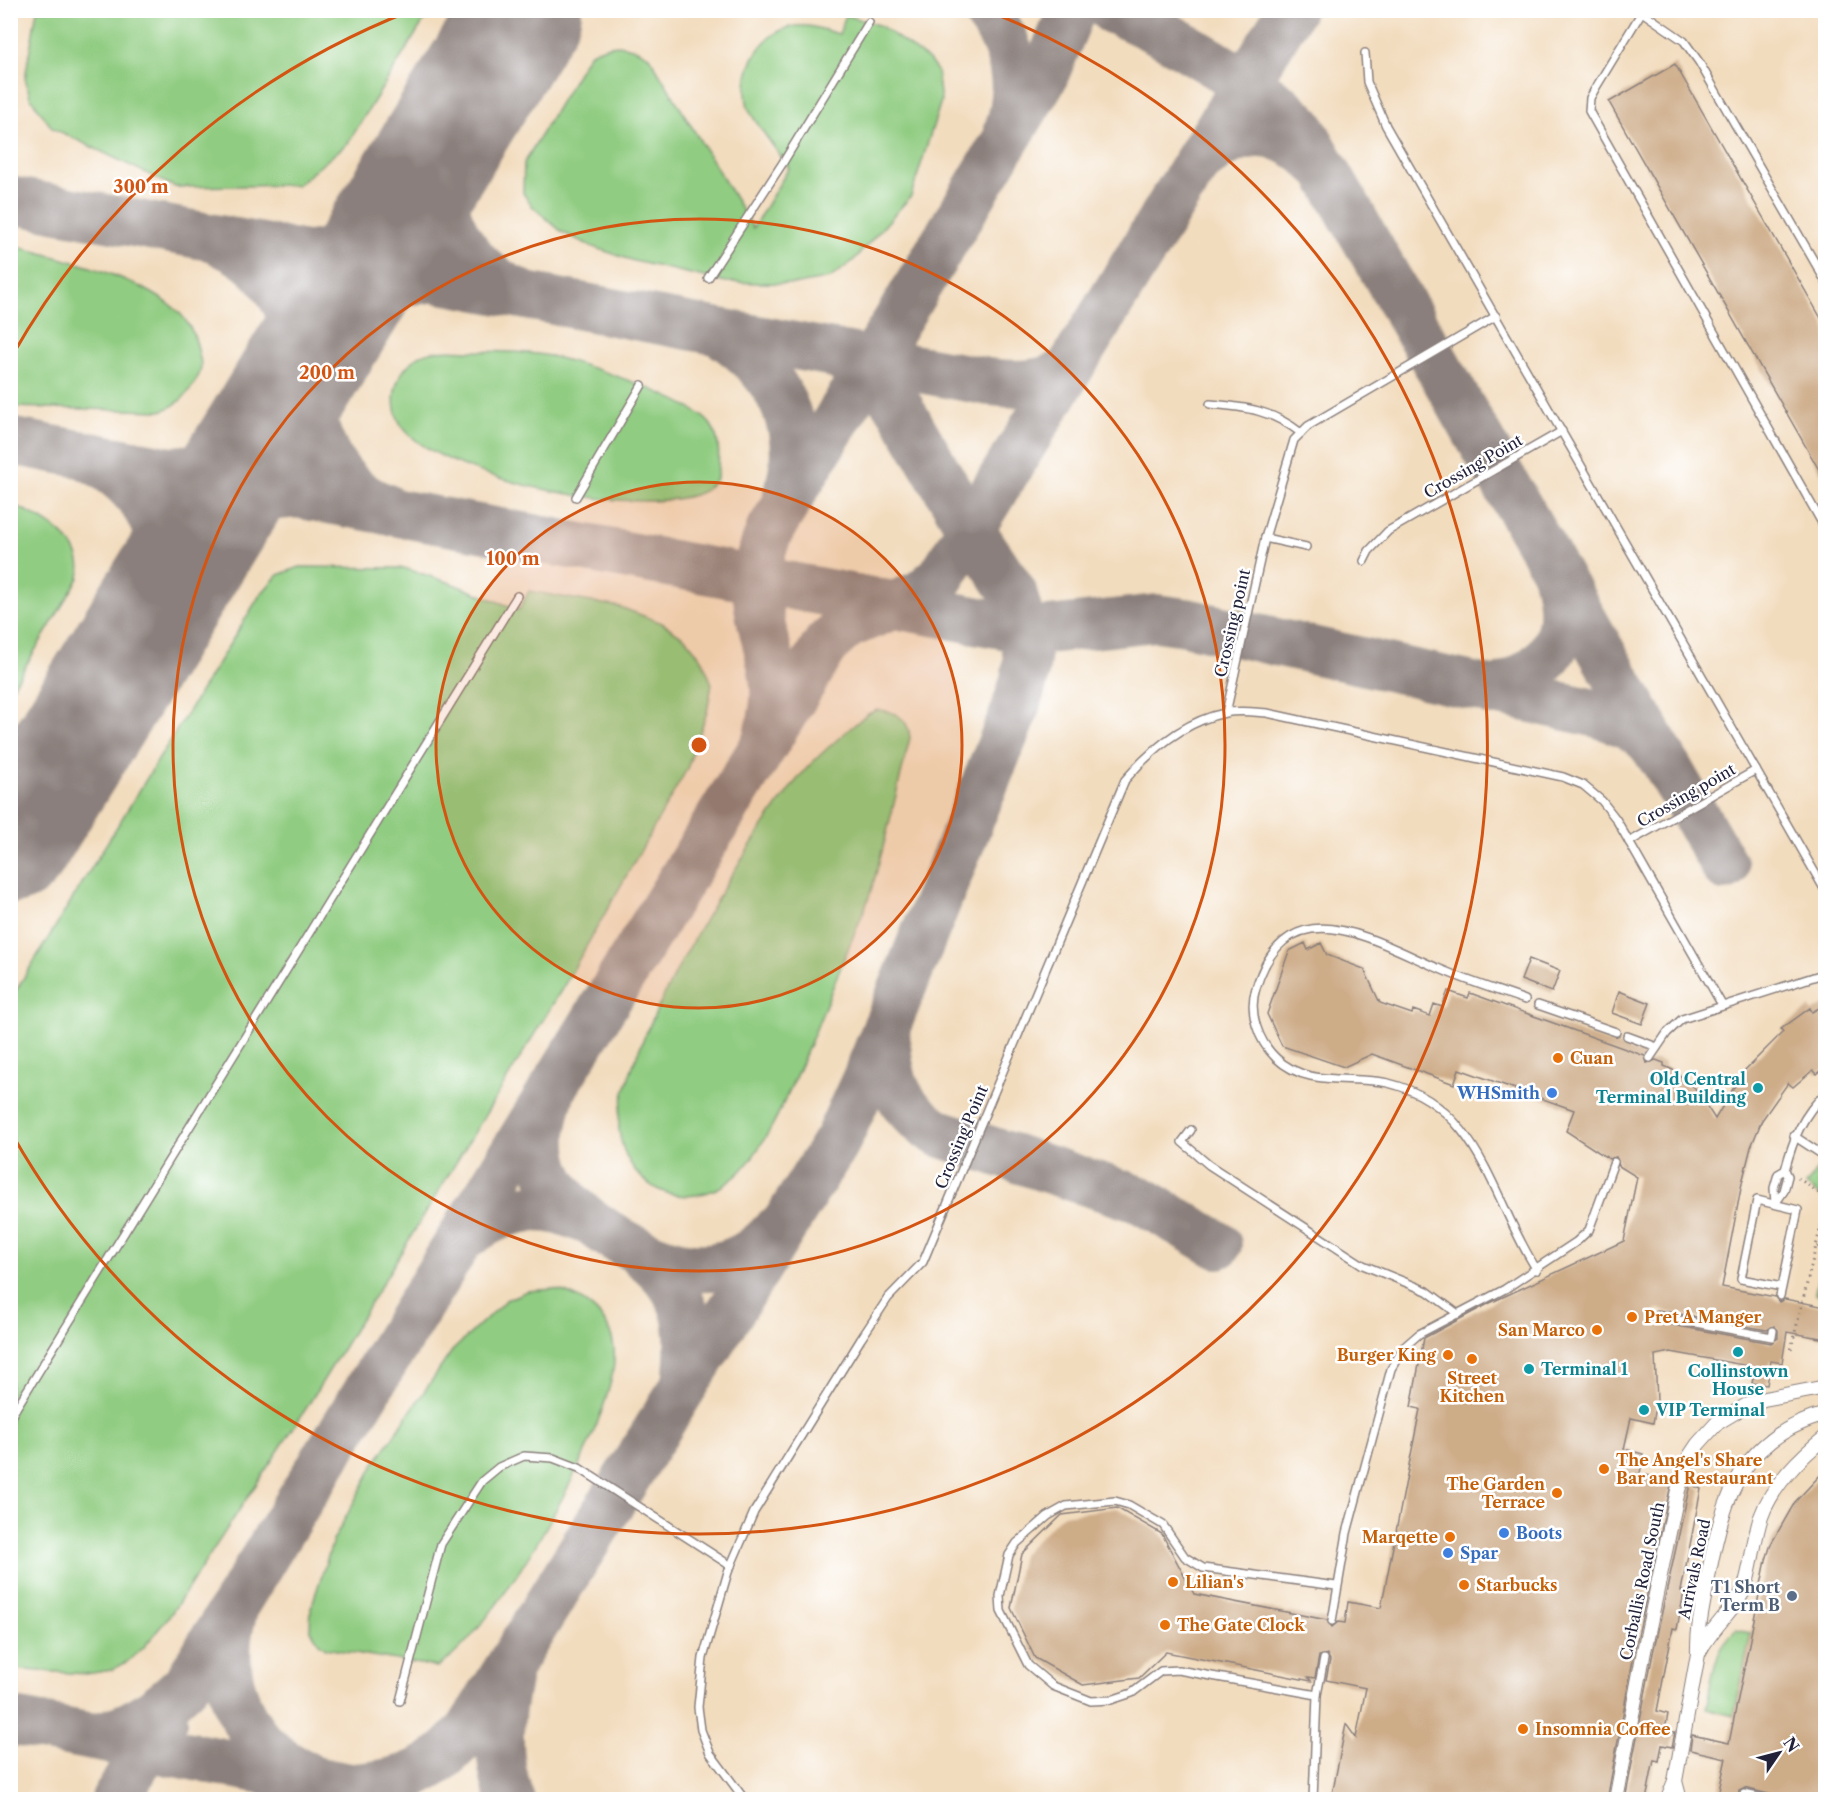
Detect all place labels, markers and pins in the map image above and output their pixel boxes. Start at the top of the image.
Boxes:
centre of rings [689,735,709,755]
place label: Cuan [1570,1048,1614,1068]
marker: Cuan [1551,1051,1565,1065]
place label: Old Central Terminal Building [1596,1069,1747,1107]
marker: Old Central Terminal Building [1751,1081,1765,1095]
place label: WHSmith [1456,1083,1540,1103]
marker: WHSmith [1545,1086,1559,1100]
place label: Pret A Manger [1644,1307,1762,1327]
marker: Pret A Manger [1625,1310,1639,1324]
place label: San Marco [1498,1320,1585,1340]
marker: San Marco [1590,1323,1604,1337]
place label: Burger King [1337,1345,1437,1365]
marker: Collinstown House [1731,1345,1745,1359]
marker: Burger King [1441,1348,1455,1362]
marker: Street Kitchen [1465,1352,1479,1366]
place label: Terminal 1 [1541,1359,1629,1379]
place label: Collinstown House [1688,1361,1788,1399]
marker: Terminal 1 [1522,1362,1536,1376]
place label: Street Kitchen [1439,1368,1505,1406]
place label: VIP Terminal [1655,1400,1765,1420]
marker: VIP Terminal [1637,1403,1651,1417]
place label: The Angel's Share Bar and Restaurant [1616,1450,1774,1488]
marker: The Angel's Share Bar and Restaurant [1597,1462,1611,1476]
place label: The Garden Terrace [1447,1474,1545,1512]
marker: The Garden Terrace [1550,1486,1564,1500]
place label: Boots [1516,1523,1562,1543]
marker: Boots [1497,1526,1511,1540]
place label: Marqette [1362,1527,1438,1547]
marker: Marqette [1443,1530,1457,1544]
place label: Spar [1460,1543,1498,1563]
marker: Spar [1441,1546,1455,1560]
place label: Lilian's [1185,1572,1244,1592]
marker: Lilian's [1166,1575,1180,1589]
place label: Starbucks [1476,1575,1558,1595]
place label: T1 Short Term B [1711,1577,1781,1615]
marker: Starbucks [1457,1578,1471,1592]
marker: T1 Short Term B [1785,1589,1799,1603]
place label: The Gate Clock [1177,1615,1305,1635]
marker: The Gate Clock [1158,1618,1172,1632]
place label: Insomnia Coffee [1535,1719,1671,1739]
marker: Insomnia Coffee [1516,1722,1530,1736]

